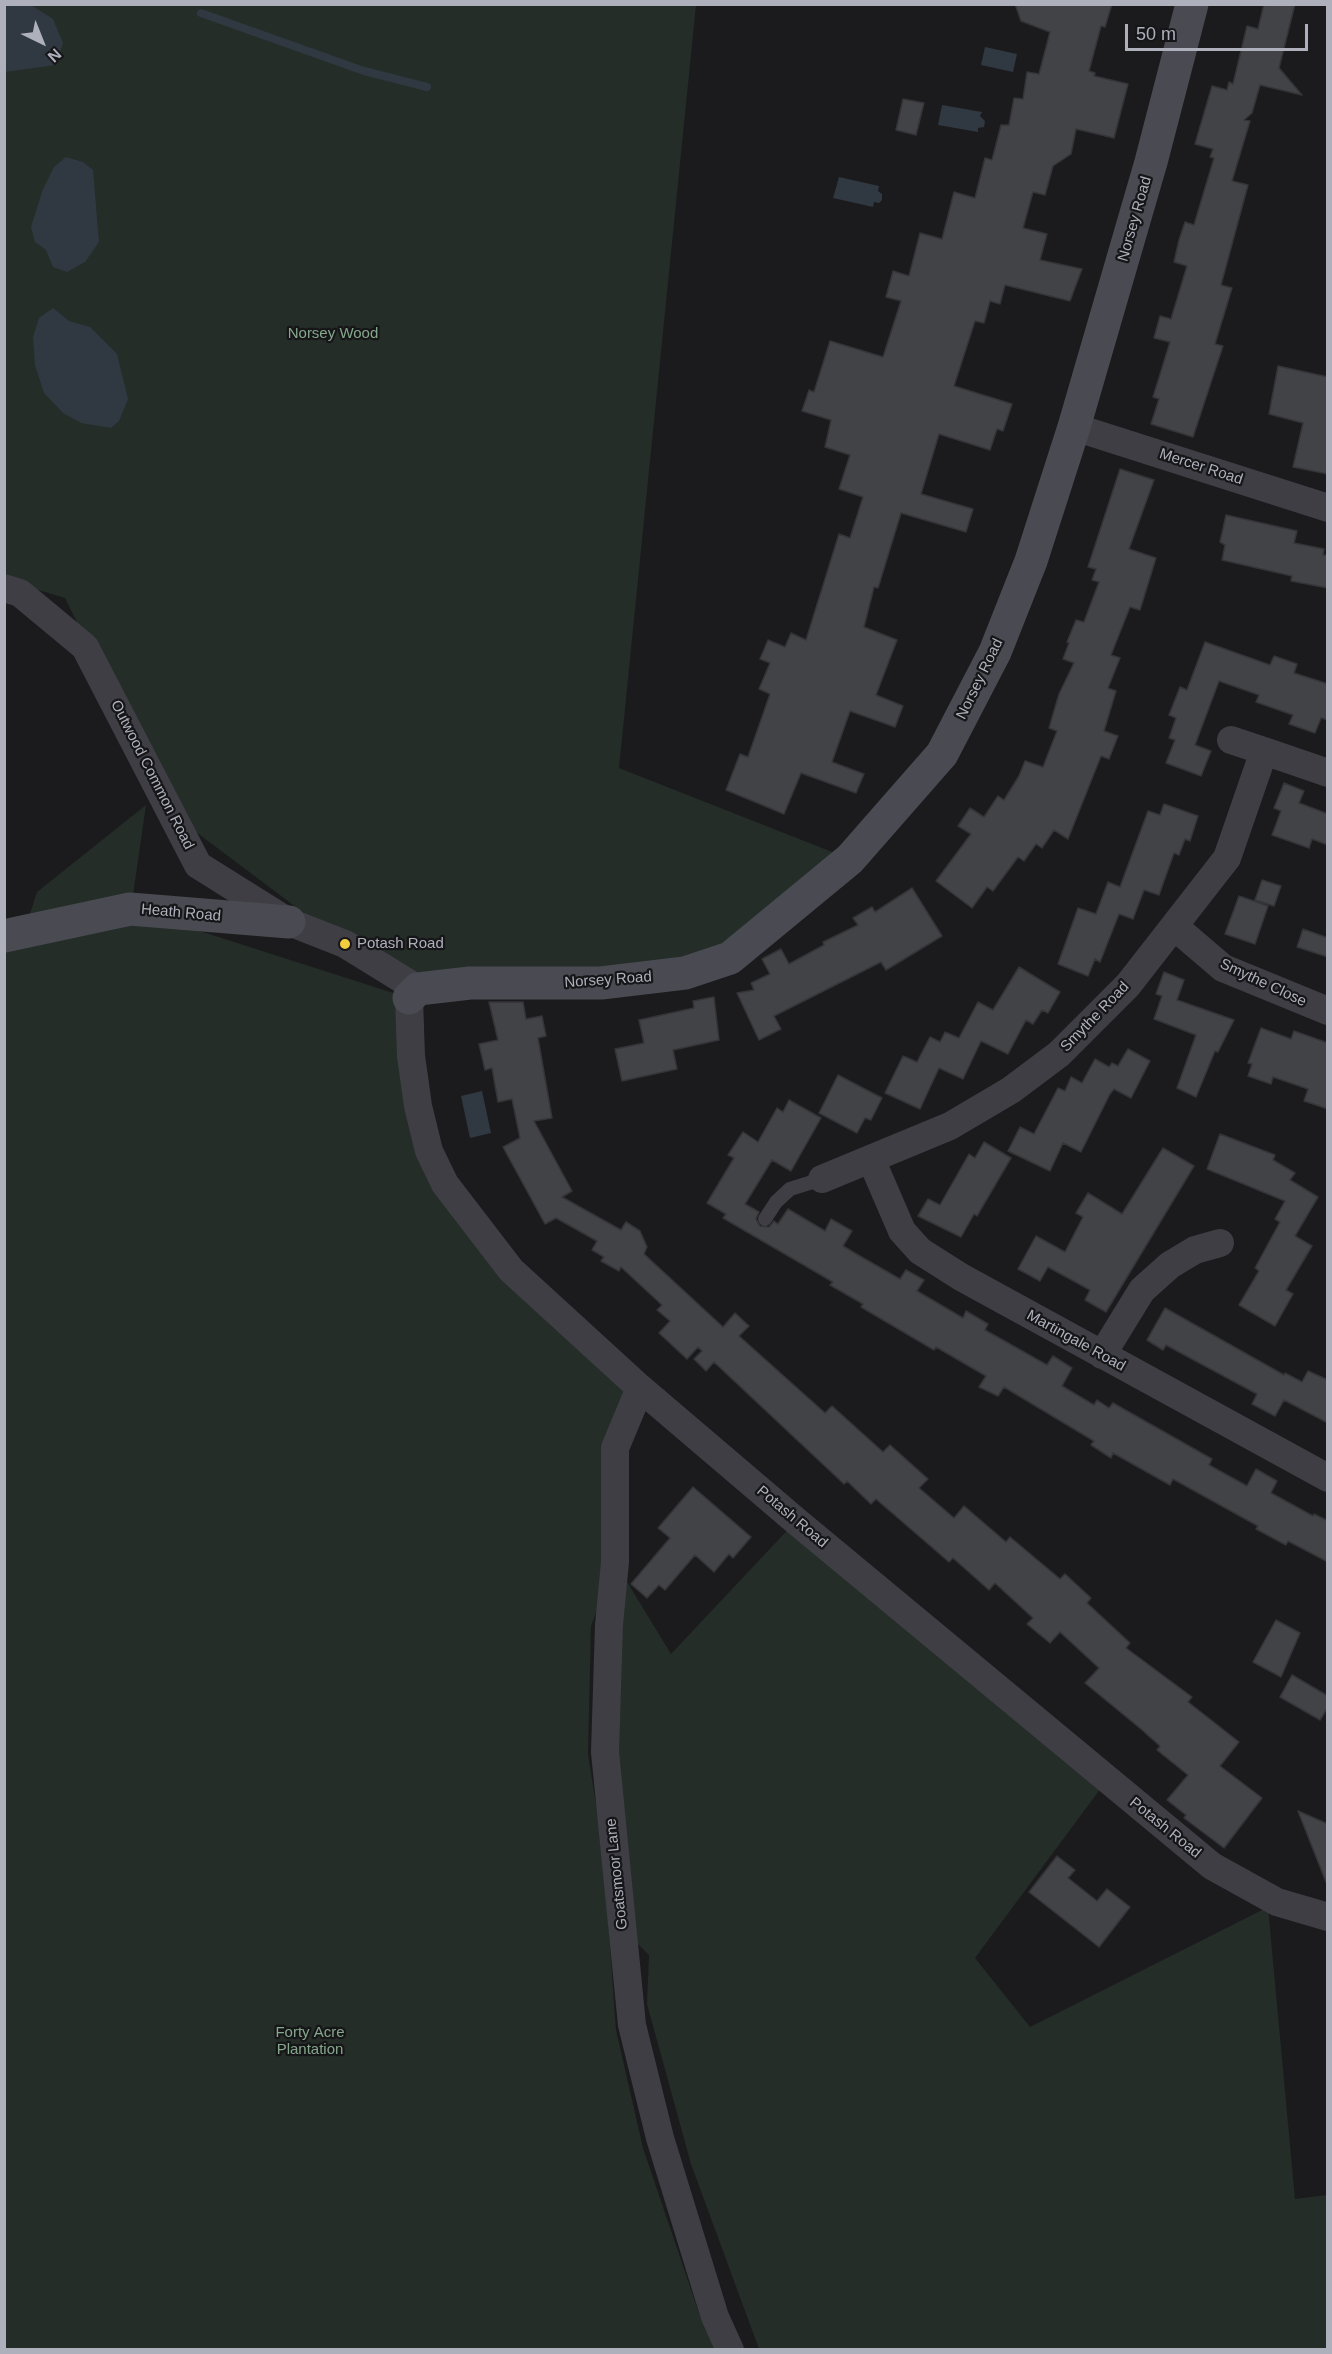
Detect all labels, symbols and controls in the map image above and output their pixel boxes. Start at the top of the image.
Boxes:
north arrow [12,12,72,72]
scale bar [1128,12,1311,50]
text: 50 m [1136,24,1176,44]
text: N [45,45,65,66]
street label: Norsey Road [1114,174,1156,264]
park label: Norsey Wood [288,325,378,343]
street label: Mercer Road [1157,445,1245,489]
street label: Norsey Road [953,636,1007,722]
street label: Outwood Common Road [107,697,197,853]
street label: Heath Road [140,901,222,925]
place label: Potash Road [357,935,444,953]
marker: Potash Road [338,937,352,951]
street label: Smythe Close [1217,955,1309,1011]
street label: Norsey Road [564,968,652,992]
street label: Smythe Road [1057,978,1133,1056]
street label: Martingale Road [1024,1306,1128,1376]
street label: Potash Road [753,1482,831,1552]
street label: Potash Road [1126,1794,1204,1862]
street label: Goatsmoor Lane [602,1817,632,1931]
park label: Forty Acre Plantation [275,2024,345,2059]

